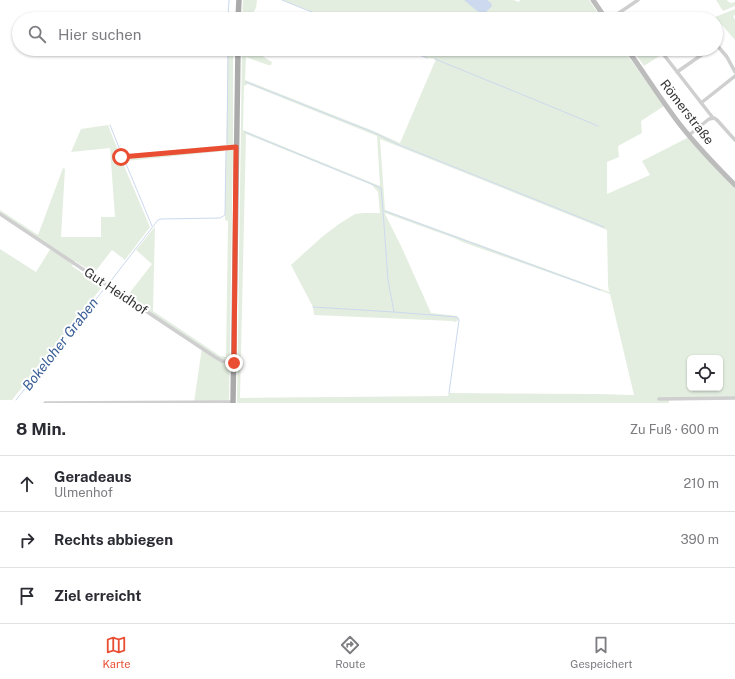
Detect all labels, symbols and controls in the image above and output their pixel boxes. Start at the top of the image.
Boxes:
search box [12,12,723,56]
icon: search [26,23,48,45]
text: Hier suchen [58,26,141,43]
street label: Römerstraße [657,77,717,147]
route start [112,148,130,166]
street label: Gut Heidhof [81,264,151,318]
water label: Bokeloher Graben [19,294,101,393]
route end [225,354,243,372]
map controls [687,355,723,391]
button: locate [687,355,723,391]
text: 8 Min. [16,419,66,439]
text: Zu Fuß · 600 m [630,422,719,437]
text: Geradeaus [54,468,132,485]
icon: ahead [16,473,38,495]
text: 210 m [684,476,719,491]
text: Ulmenhof [54,485,113,500]
icon: right [16,529,38,551]
text: Rechts abbiegen [54,531,173,548]
text: 390 m [681,532,719,547]
icon: arrive [16,585,38,607]
text: Ziel erreicht [54,587,141,604]
tab: Karte [102,634,130,670]
tab: Route [335,634,365,670]
tab: Gespeichert [570,634,633,670]

